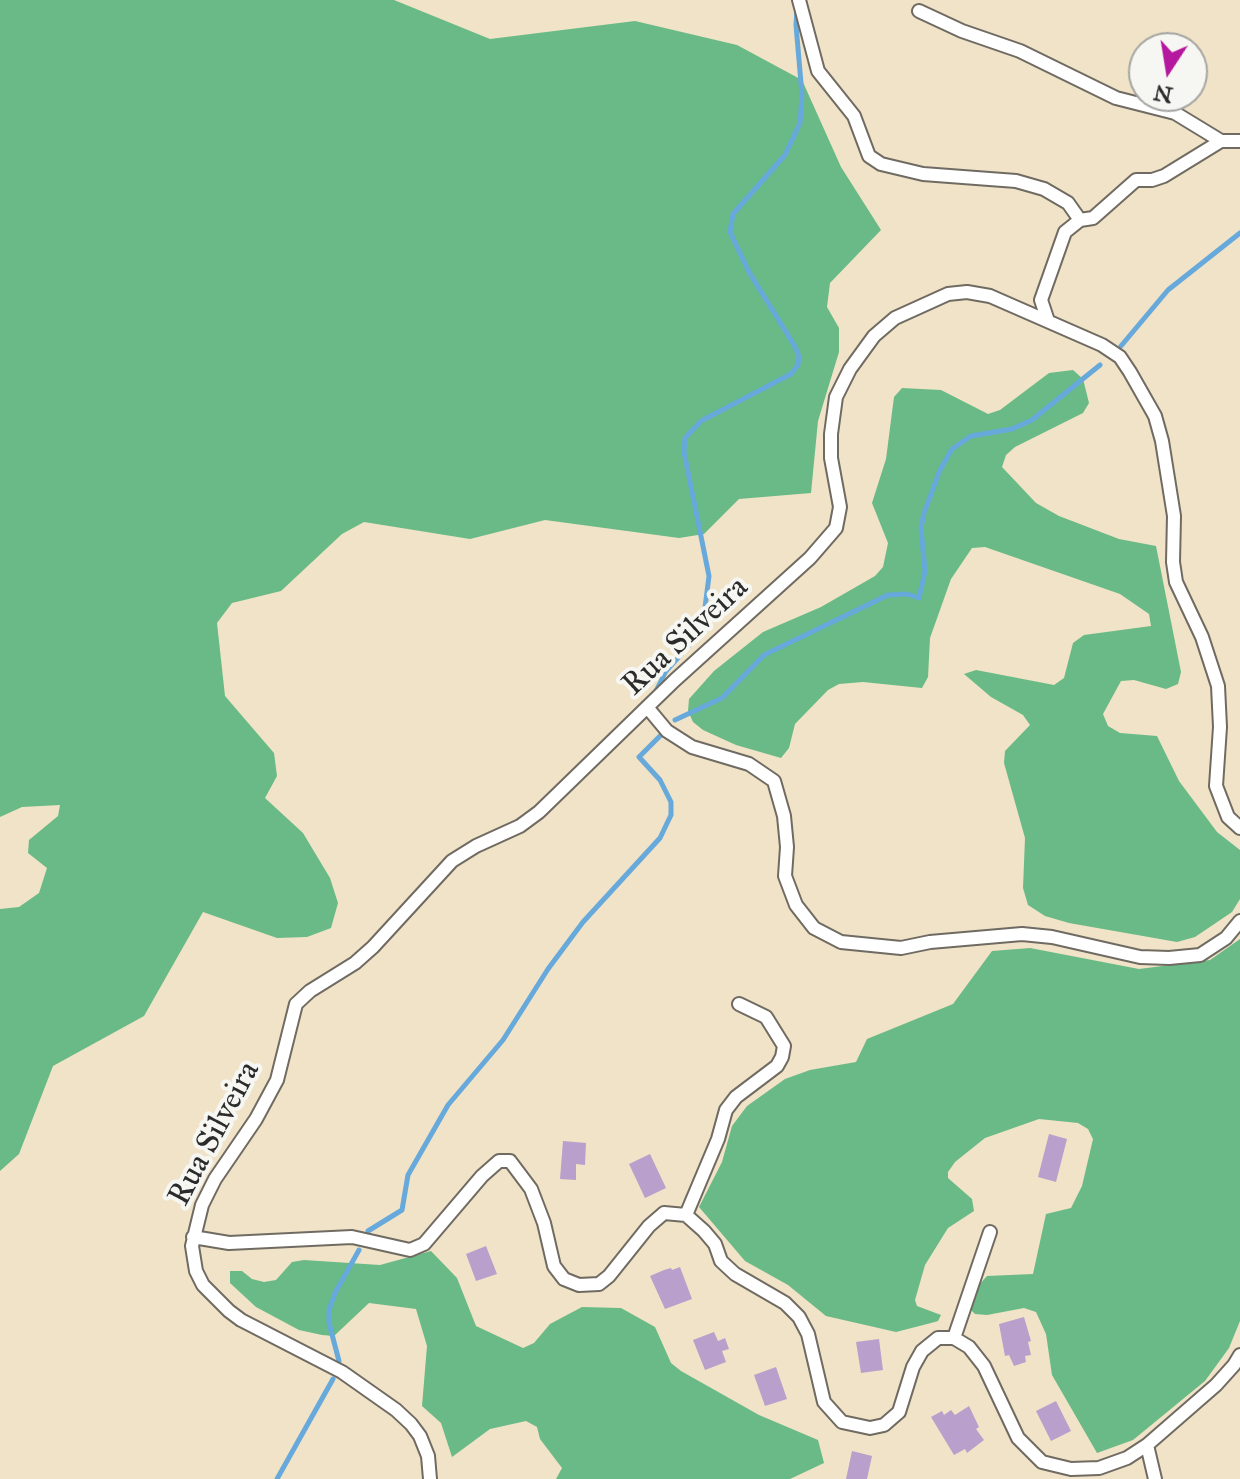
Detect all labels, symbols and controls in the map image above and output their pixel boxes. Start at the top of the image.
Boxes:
north arrow [1128,32,1208,112]
text: N [1151,79,1175,109]
street label: Rua Silveira [615,569,757,705]
street label: Rua Silveira [161,1055,269,1213]

